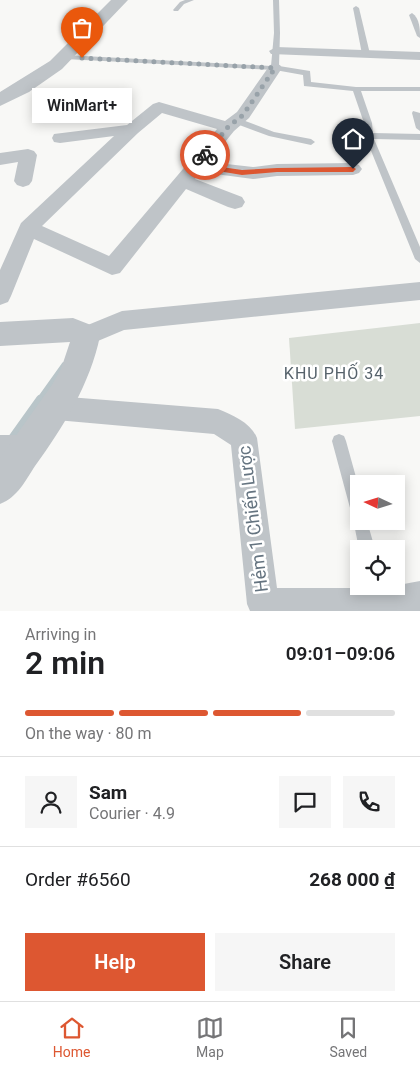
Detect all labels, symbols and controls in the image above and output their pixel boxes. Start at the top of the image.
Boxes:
pin [61,7,103,58]
icon: bag [68,14,96,42]
callout: WinMart+ [32,88,132,123]
text: WinMart+ [47,96,117,115]
pin [332,118,374,169]
icon: home [339,125,367,153]
courier [180,130,230,180]
icon: bike [191,141,219,169]
district label: KHU PHỐ 34 [284,362,384,383]
street label: Hẻm 1 Chiến Lược [233,445,272,593]
north arrow [350,475,405,530]
map controls [350,475,405,595]
button: locate [350,540,405,595]
text: Arriving in [25,625,96,644]
text: 09:01–09:06 [286,642,395,665]
text: 2 min [25,644,105,682]
text: On the way · 80 m [25,724,152,743]
button: person [25,776,77,828]
button: chat [279,776,331,828]
button: phone [343,776,395,828]
text: Sam [89,781,127,804]
text: Courier · 4.9 [89,804,175,823]
text: Order #6560 [25,868,131,891]
text: 268 000 ₫ [309,868,395,891]
button: Help [25,933,205,991]
button: Share [215,933,395,991]
tab: Home [53,1014,90,1060]
tab: Map [196,1014,224,1060]
tab: Saved [329,1014,367,1060]

